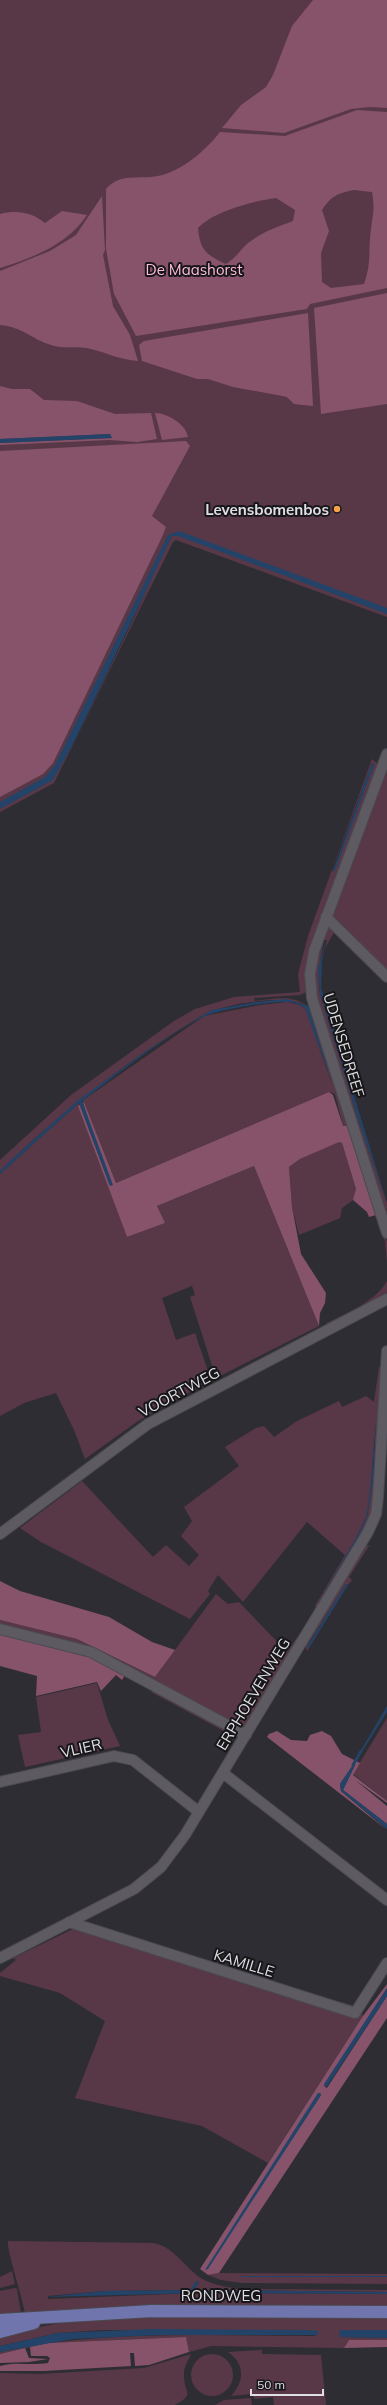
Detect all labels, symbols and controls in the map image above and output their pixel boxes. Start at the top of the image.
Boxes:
park label: De Maashorst [146,260,242,279]
place label: Levensbomenbos [205,500,329,519]
marker: Levensbomenbos [332,504,342,514]
street label: UDENSEDREEF [319,991,369,1099]
street label: VOORTWEG [135,1363,223,1421]
street label: ERPHOEVENWEG [212,1634,294,1754]
street label: VLIER [59,1734,103,1762]
street label: KAMILLE [212,1945,277,1981]
street label: RONDWEG [181,2286,261,2305]
scale bar [251,2371,323,2397]
text: 50 m [257,2377,285,2392]

